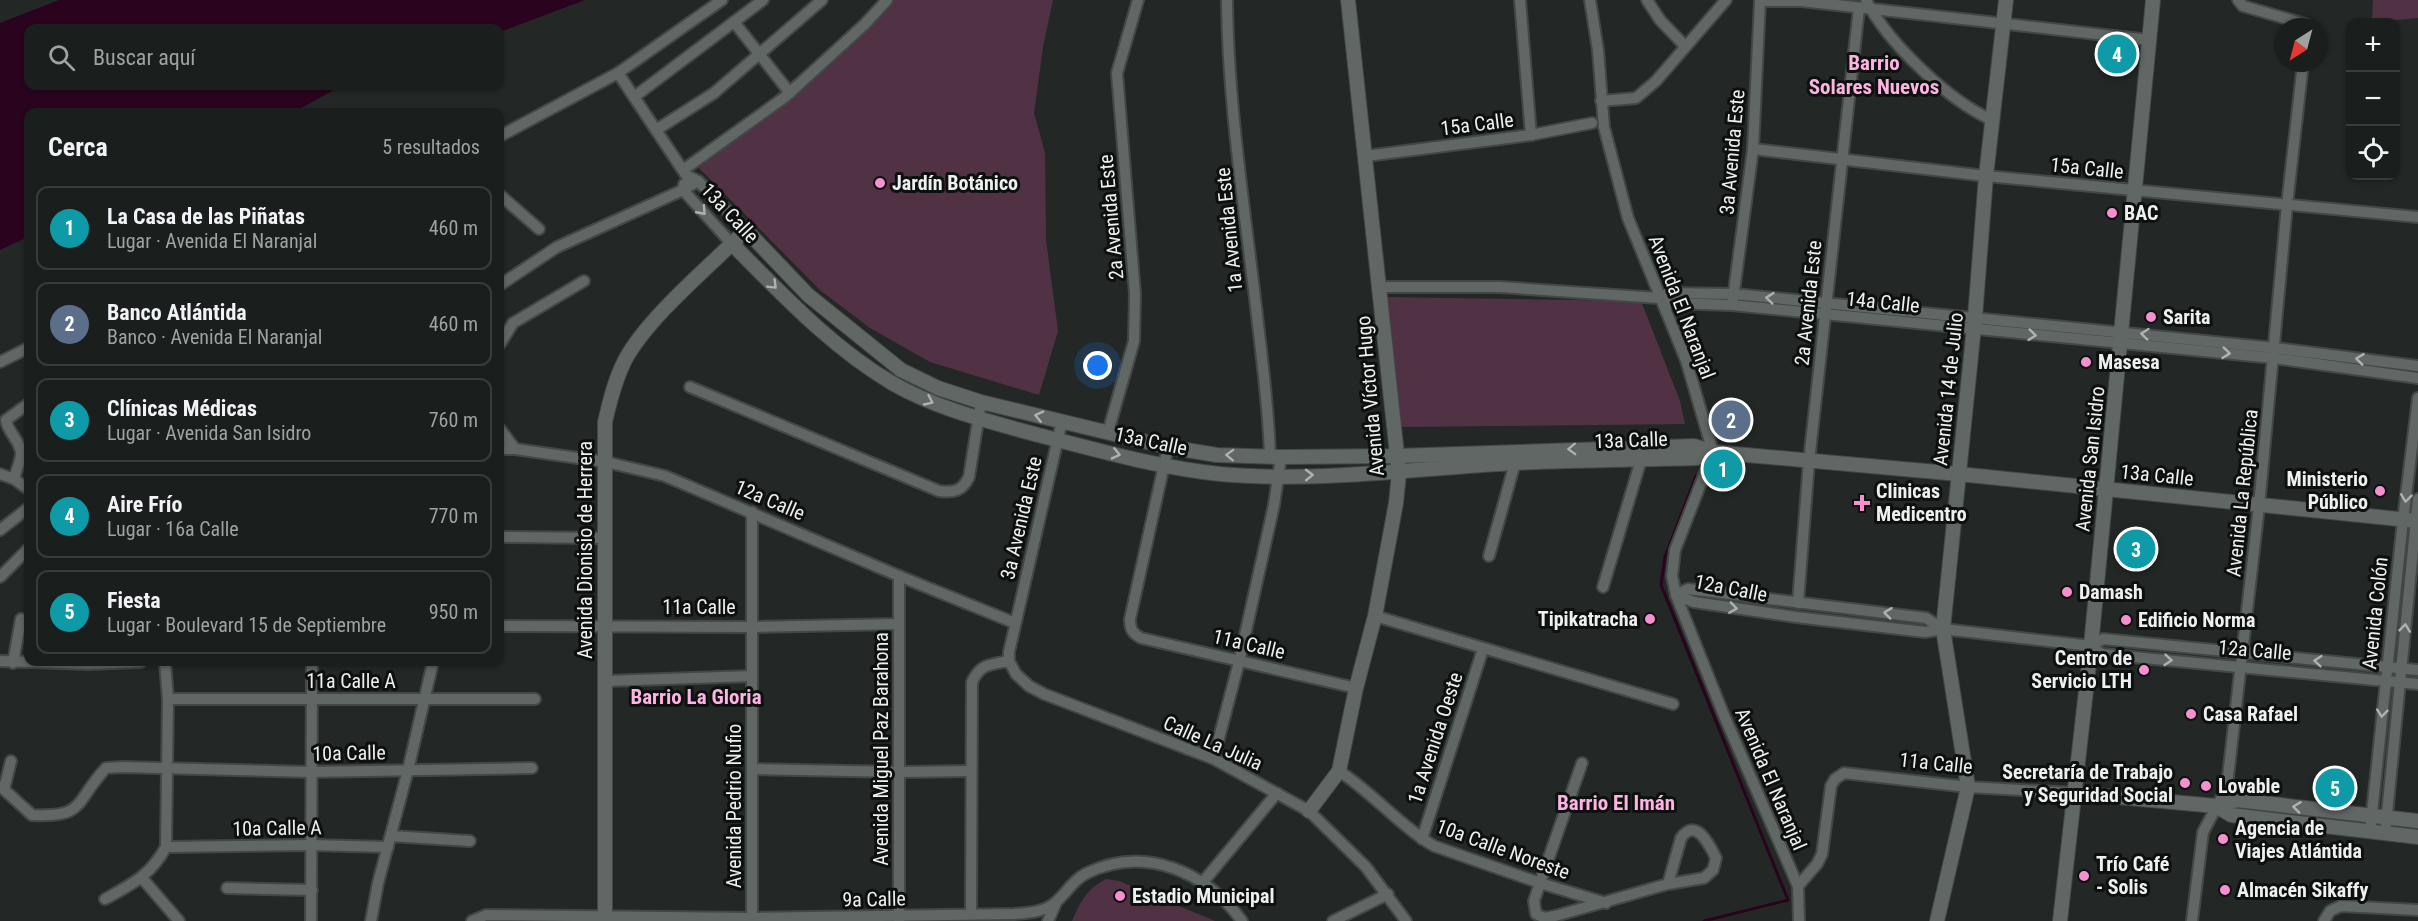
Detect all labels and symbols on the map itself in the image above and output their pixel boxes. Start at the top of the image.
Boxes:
north arrow [2274,18,2328,72]
pin: 4 [2098,32,2136,76]
district label: Barrio Solares Nuevos [1809,51,1939,99]
street label: 3a Avenida Este [1715,88,1749,216]
street label: 15a Calle [1439,108,1515,140]
street label: 15a Calle [2049,152,2125,184]
street label: 2a Avenida Este [1094,153,1128,281]
street label: 1a Avenida Este [1211,166,1247,294]
place label: Jardín Botánico [892,171,1018,195]
marker: Jardín Botánico [873,176,887,190]
street label: 13a Calle [696,178,764,248]
place label: BAC [2124,201,2158,225]
one-way arrow [695,204,706,215]
marker: BAC [2105,206,2119,220]
street label: Avenida El Naranjal [1644,232,1720,382]
street label: 2a Avenida Este [1790,239,1826,367]
one-way arrow [766,278,777,289]
street label: 14a Calle [1845,286,1921,318]
one-way arrow [1766,292,1775,305]
place label: Sarita [2163,305,2210,329]
marker: Sarita [2144,310,2158,324]
street label: Avenida 14 de Julio [1928,311,1968,467]
street label: Avenida Víctor Hugo [1351,315,1389,477]
one-way arrow [2027,328,2036,341]
one-way arrow [2141,328,2150,341]
one-way arrow [2221,346,2230,359]
place label: Masesa [2098,350,2160,374]
your location [1083,351,1112,380]
one-way arrow [2355,353,2365,365]
marker: Masesa [2079,355,2093,369]
street label: Avenida San Isidro [2070,385,2110,533]
one-way arrow [922,393,933,405]
pin: 2 [1712,398,1750,442]
street label: Avenida La República [2221,408,2263,578]
one-way arrow [1034,410,1044,423]
street label: 13a Calle [1113,422,1189,460]
street label: 13a Calle [1594,427,1668,453]
street label: Avenida Dionisio de Herrera [573,441,597,659]
one-way arrow [1567,443,1576,455]
one-way arrow [1111,446,1121,459]
pin: 1 [1704,446,1742,492]
one-way arrow [1225,449,1234,462]
street label: 3a Avenida Este [995,454,1047,582]
street label: 13a Calle [2119,459,2195,491]
place label: Ministerio Público [2287,467,2368,514]
one-way arrow [1305,469,1314,481]
street label: 12a Calle [732,475,808,525]
place label: Clinicas Medicentro [1876,479,1967,526]
marker: Ministerio Público [2373,484,2387,498]
one-way arrow [2400,493,2412,503]
marker: Clinicas Medicentro [1853,494,1871,512]
pin: 3 [2116,526,2156,572]
street label: Avenida Colón [2357,556,2393,670]
street label: 12a Calle [1693,569,1769,607]
place label: Damash [2079,580,2143,604]
marker: Damash [2060,585,2074,599]
street label: 11a Calle [662,595,736,619]
one-way arrow [1728,602,1737,614]
place label: Tipikatracha [1538,607,1638,631]
one-way arrow [1883,608,1892,620]
place label: Edificio Norma [2138,608,2255,632]
marker: Tipikatracha [1643,612,1657,626]
marker: Edificio Norma [2119,613,2133,627]
street label: 11a Calle [1211,624,1287,664]
one-way arrow [2398,624,2411,633]
street label: Avenida Miguel Paz Barahona [869,632,893,866]
street label: 12a Calle [2217,635,2293,665]
place label: Centro de Servicio LTH [2031,646,2132,693]
one-way arrow [2163,653,2172,666]
one-way arrow [2313,655,2322,668]
marker: Centro de Servicio LTH [2137,663,2151,677]
street label: 11a Calle A [306,669,396,693]
street label: 1a Avenida Oeste [1402,669,1468,807]
district label: Barrio La Gloria [630,685,762,709]
place label: Casa Rafael [2203,702,2298,726]
street label: Avenida El Naranjal [1730,704,1812,854]
marker: Casa Rafael [2184,707,2198,721]
one-way arrow [2376,708,2389,717]
street label: Calle La Julia [1160,711,1266,775]
street label: Avenida Pedrio Nufio [722,724,746,888]
street label: 10a Calle [312,740,386,766]
street label: 11a Calle [1898,747,1974,779]
place label: Secretaría de Trabajo y Seguridad Social [2002,760,2173,807]
pin: 5 [2316,766,2354,810]
place label: Lovable [2218,774,2280,798]
marker: Secretaría de Trabajo y Seguridad Social [2178,776,2192,790]
marker: Lovable [2199,779,2213,793]
district label: Barrio El Imán [1557,791,1675,815]
one-way arrow [2293,802,2302,814]
street label: 10a Calle Noreste [1433,814,1573,884]
street label: 10a Calle A [232,815,322,841]
place label: Agencia de Viajes Atlántida [2235,816,2362,863]
marker: Agencia de Viajes Atlántida [2216,832,2230,846]
place label: Trío Café - Solis [2096,852,2169,899]
marker: Trío Café - Solis [2077,869,2091,883]
place label: Almacén Sikaffy [2237,878,2368,902]
marker: Almacén Sikaffy [2218,883,2232,897]
place label: Estadio Municipal [1132,884,1274,908]
street label: 9a Calle [842,886,906,912]
marker: Estadio Municipal [1113,889,1127,903]

